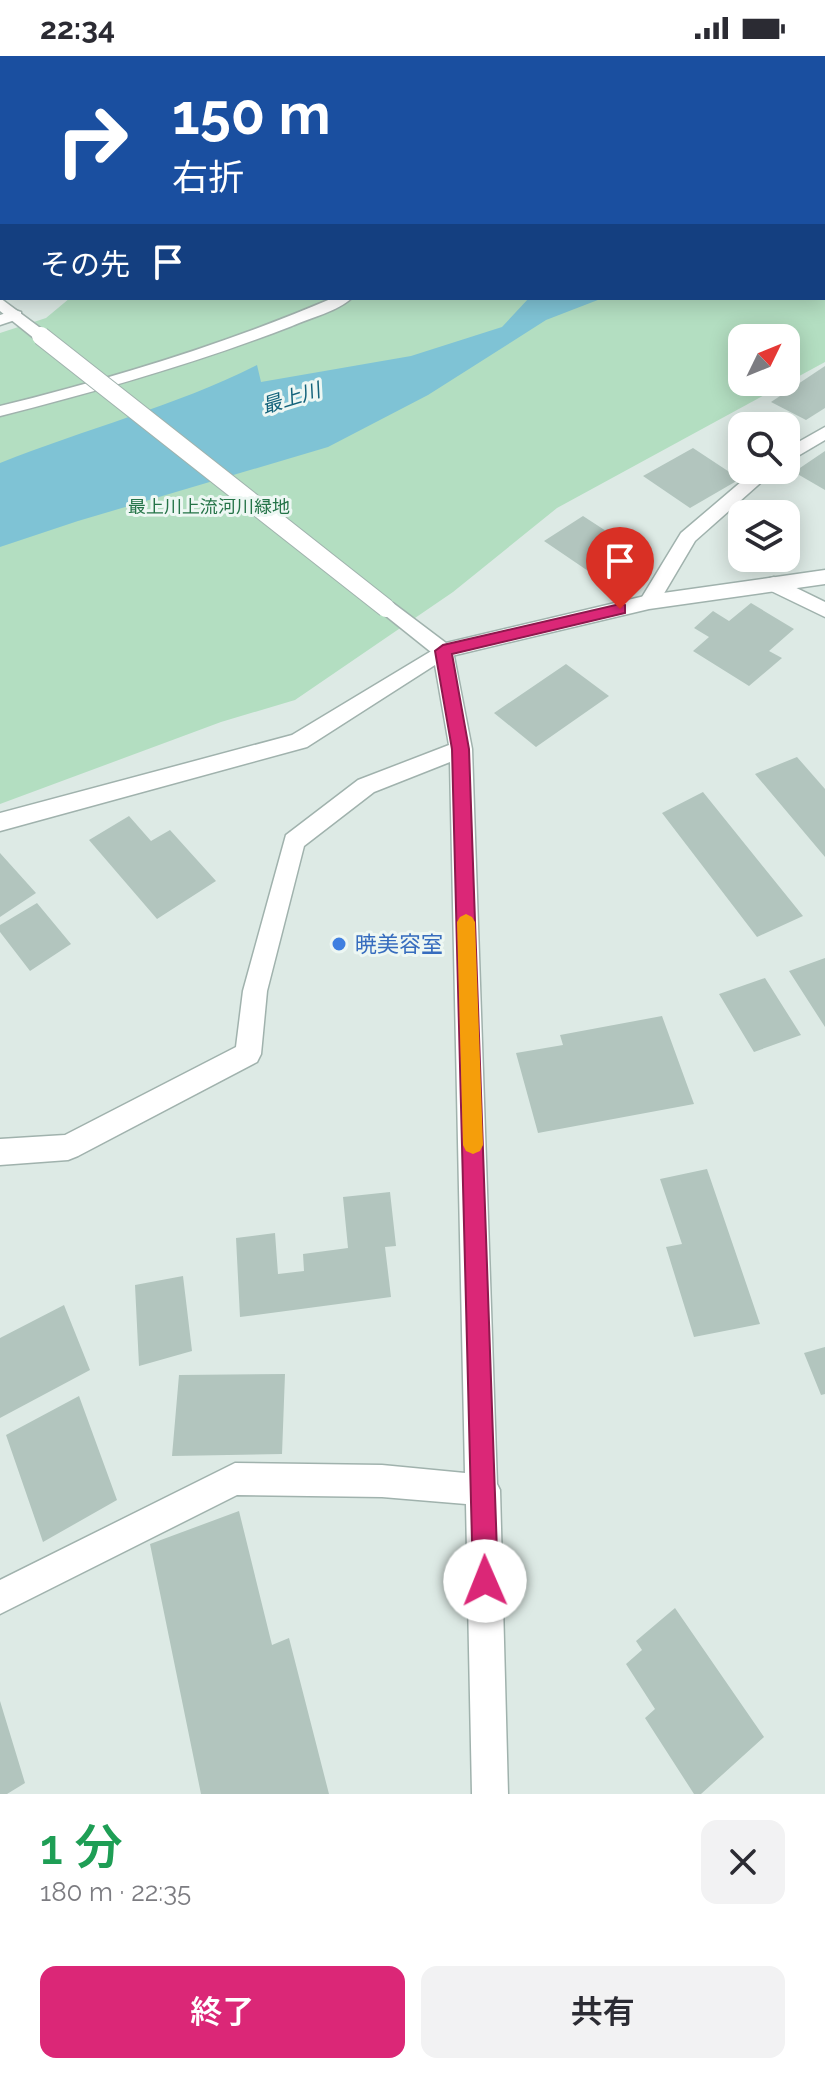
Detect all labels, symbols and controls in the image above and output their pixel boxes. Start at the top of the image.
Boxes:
text: 22:34 [40,11,115,46]
text: 150 m [172,81,331,147]
icon: right [40,88,144,192]
text: 右折 [172,156,244,198]
icon: arrive [146,240,190,284]
text: その先 [40,247,130,282]
north arrow [728,324,800,396]
map controls [728,324,800,572]
water label: 最上川 [259,377,325,418]
button: search [728,412,800,484]
park label: 最上川上流河川緑地 [128,496,290,517]
button: layers [728,500,800,572]
pin [586,527,654,609]
icon: arrive [598,539,642,583]
place label: 暁美容室 [355,931,443,957]
marker: 暁美容室 [330,935,348,953]
position arrow [443,1539,527,1623]
text: 1 分 [40,1819,122,1875]
button: close [701,1820,785,1904]
text: 180 m · 22:35 [40,1877,191,1907]
button: 終了 [40,1966,405,2058]
button: 共有 [421,1966,785,2058]

